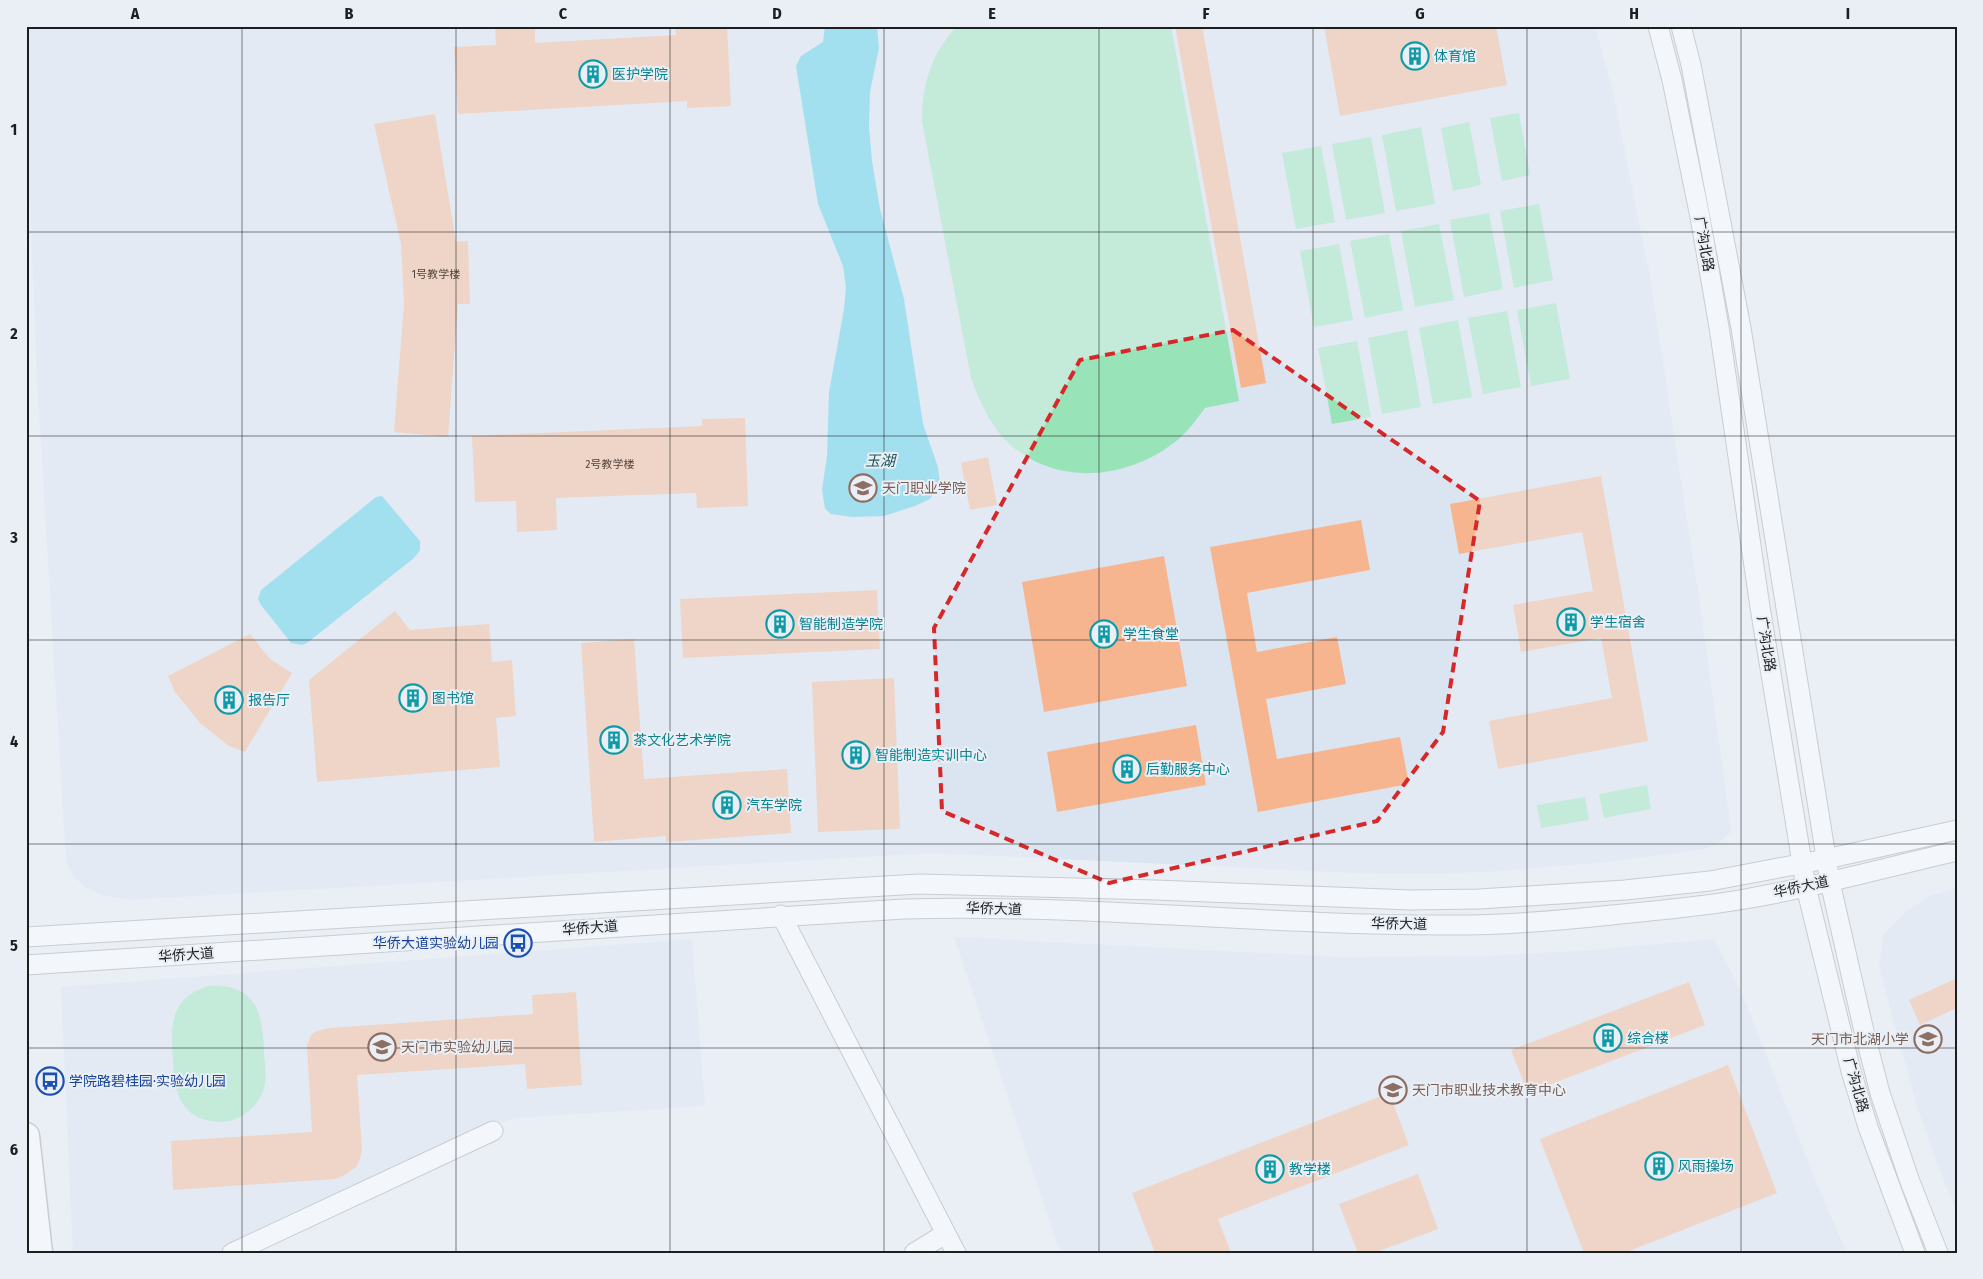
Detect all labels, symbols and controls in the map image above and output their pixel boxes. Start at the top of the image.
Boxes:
text: A [130,4,140,23]
text: B [345,4,354,23]
text: C [559,4,568,23]
text: D [772,4,782,23]
text: E [988,4,996,23]
text: F [1202,4,1210,23]
text: G [1415,4,1425,23]
text: H [1629,4,1639,23]
text: I [1846,4,1850,23]
building icon: 体育馆 [1400,41,1430,71]
place label: 体育馆 [1434,48,1476,65]
building icon: 医护学院 [578,59,608,89]
place label: 医护学院 [612,66,668,83]
text: 1 [11,120,17,139]
street label: 广沟北路 [1691,215,1717,273]
house number: 1号教学楼 [412,268,460,281]
text: 2 [9,324,18,343]
water label: 玉湖 [865,452,897,470]
house number: 2号教学楼 [586,458,634,471]
school or university icon: 天门职业学院 [848,473,878,503]
place label: 天门职业学院 [882,480,966,497]
text: 3 [9,528,18,547]
building icon: 学生宿舍 [1556,607,1586,637]
building icon: 智能制造学院 [765,609,795,639]
place label: 学生宿舍 [1590,614,1646,631]
street label: 广沟北路 [1753,615,1779,673]
place label: 智能制造学院 [799,616,883,633]
building icon: 学生食堂 [1089,619,1119,649]
place label: 学生食堂 [1123,626,1179,643]
building icon: 图书馆 [398,683,428,713]
building icon: 报告厅 [214,685,244,715]
place label: 图书馆 [432,690,474,707]
place label: 报告厅 [248,692,290,709]
building icon: 茶文化艺术学院 [599,725,629,755]
text: 4 [10,732,18,751]
place label: 茶文化艺术学院 [633,732,731,749]
building icon: 智能制造实训中心 [841,740,871,770]
place label: 智能制造实训中心 [875,747,987,764]
building icon: 后勤服务中心 [1112,754,1142,784]
place label: 后勤服务中心 [1146,761,1230,778]
building icon: 汽车学院 [712,790,742,820]
place label: 汽车学院 [746,797,802,814]
street label: 华侨大道 [1772,873,1830,901]
street label: 华侨大道 [966,900,1022,918]
street label: 华侨大道 [1371,915,1427,933]
street label: 华侨大道 [561,918,619,938]
bus stop icon: 华侨大道实验幼儿园 [503,928,533,958]
place label: 华侨大道实验幼儿园 [373,935,499,952]
text: 5 [10,936,18,955]
street label: 华侨大道 [157,945,215,965]
building icon: 综合楼 [1593,1023,1623,1053]
school or university icon: 天门市北湖小学 [1913,1024,1943,1054]
place label: 综合楼 [1627,1030,1669,1047]
place label: 天门市北湖小学 [1811,1031,1909,1048]
school or university icon: 天门市实验幼儿园 [367,1032,397,1062]
place label: 天门市实验幼儿园 [401,1039,513,1056]
street label: 广沟北路 [1840,1056,1872,1114]
bus stop icon: 学院路碧桂园·实验幼儿园 [35,1066,65,1096]
place label: 学院路碧桂园·实验幼儿园 [69,1073,226,1090]
school or university icon: 天门市职业技术教育中心 [1378,1075,1408,1105]
place label: 天门市职业技术教育中心 [1412,1082,1566,1099]
text: 6 [10,1140,18,1159]
building icon: 风雨操场 [1644,1151,1674,1181]
building icon: 教学楼 [1255,1154,1285,1184]
place label: 风雨操场 [1678,1158,1734,1175]
place label: 教学楼 [1289,1161,1331,1178]

